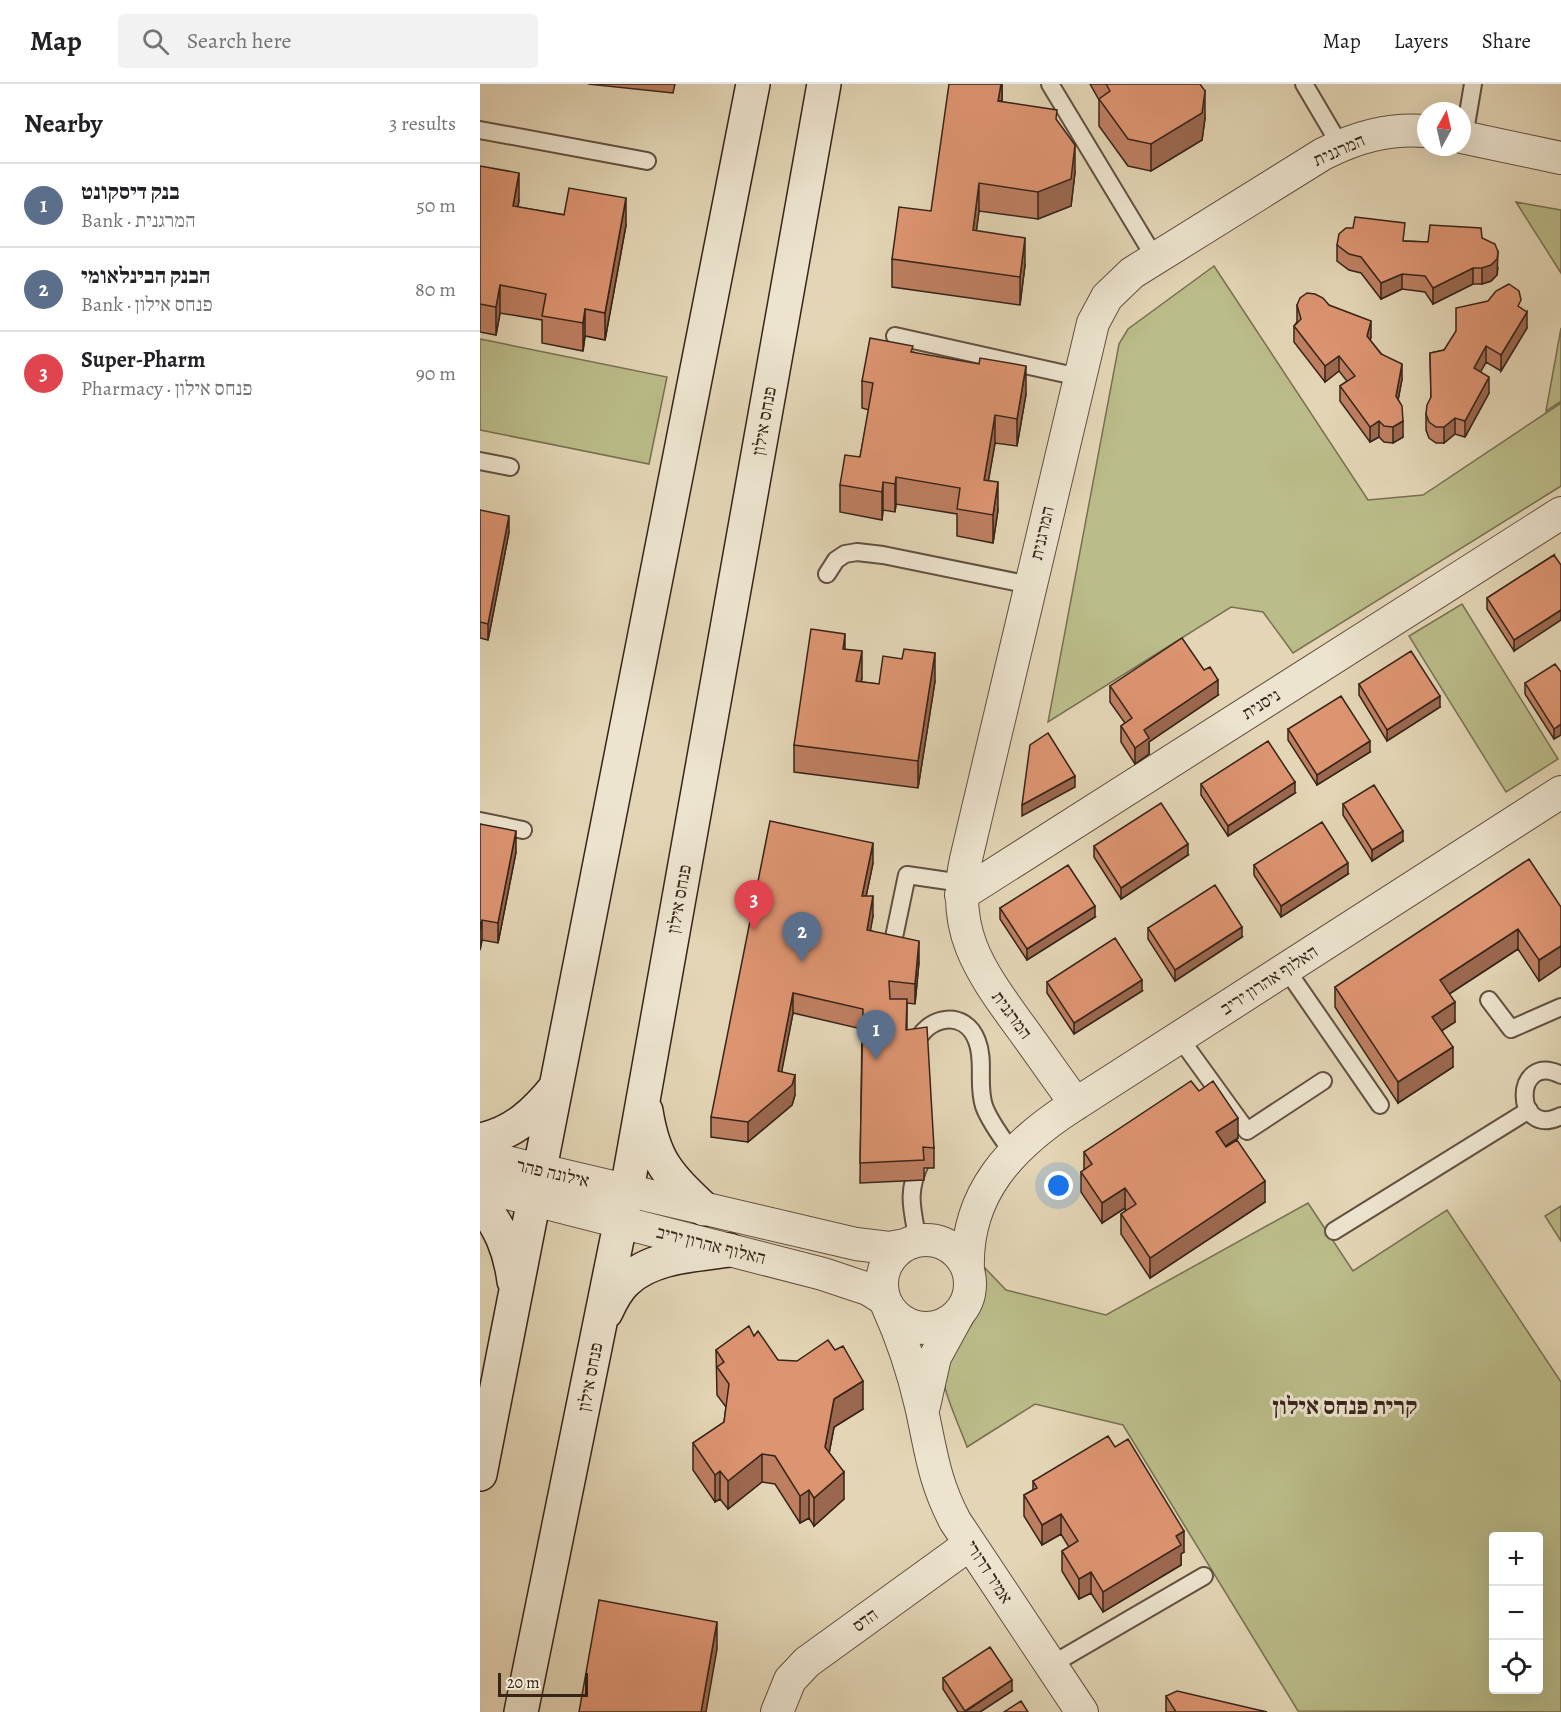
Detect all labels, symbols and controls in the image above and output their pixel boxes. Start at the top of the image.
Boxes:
search box [118,14,538,68]
text: Map [30,22,82,60]
icon: search [139,25,172,58]
text: Search here [187,26,291,56]
text: Map [1322,27,1361,55]
text: Layers [1394,27,1449,55]
text: Share [1482,27,1531,55]
north arrow [1417,102,1471,156]
text: Nearby [24,106,103,141]
text: 3 results [389,110,456,137]
street label: המרגנית [1309,128,1369,172]
text: בנק דיסקונט [81,177,180,207]
text: 1 [40,192,47,219]
text: 50 m [416,192,456,219]
text: Bank · המרגנית [81,207,196,234]
text: הבנק הבינלאומי [81,261,211,291]
text: 2 [39,276,48,303]
text: 80 m [415,276,456,303]
text: Bank · פנחס אילון [81,291,213,318]
text: Super-Pharm [81,345,205,375]
text: 3 [39,360,48,387]
text: 90 m [416,360,456,387]
text: Pharmacy · פנחס אילון [81,375,252,402]
street label: פנחס אילון [746,385,782,457]
street label: המרגנית [1024,504,1060,562]
street label: ניסנית [1237,683,1285,725]
street label: פנחס אילון [661,863,697,935]
pin: 3 [734,880,774,930]
pin: 2 [782,912,822,962]
street label: האלוף אהרון יריב [1215,939,1323,1021]
street label: המרגנית [986,986,1038,1044]
pin: 1 [856,1010,896,1060]
street label: אילונה פהר [514,1153,592,1193]
your location [1044,1171,1073,1200]
street label: האלוף אהרון יריב [654,1220,768,1270]
street label: פנחס אילון [572,1340,608,1414]
district label: קרית פנחס אילון [1273,1390,1417,1422]
map controls [1489,1532,1543,1694]
button: + [1489,1532,1543,1586]
street label: אמיר דרורי [960,1536,1018,1608]
button: − [1489,1586,1543,1640]
street label: הדס [847,1603,883,1637]
button: locate [1489,1640,1543,1694]
scale bar [498,1670,588,1698]
text: 20 m [507,1672,540,1694]

